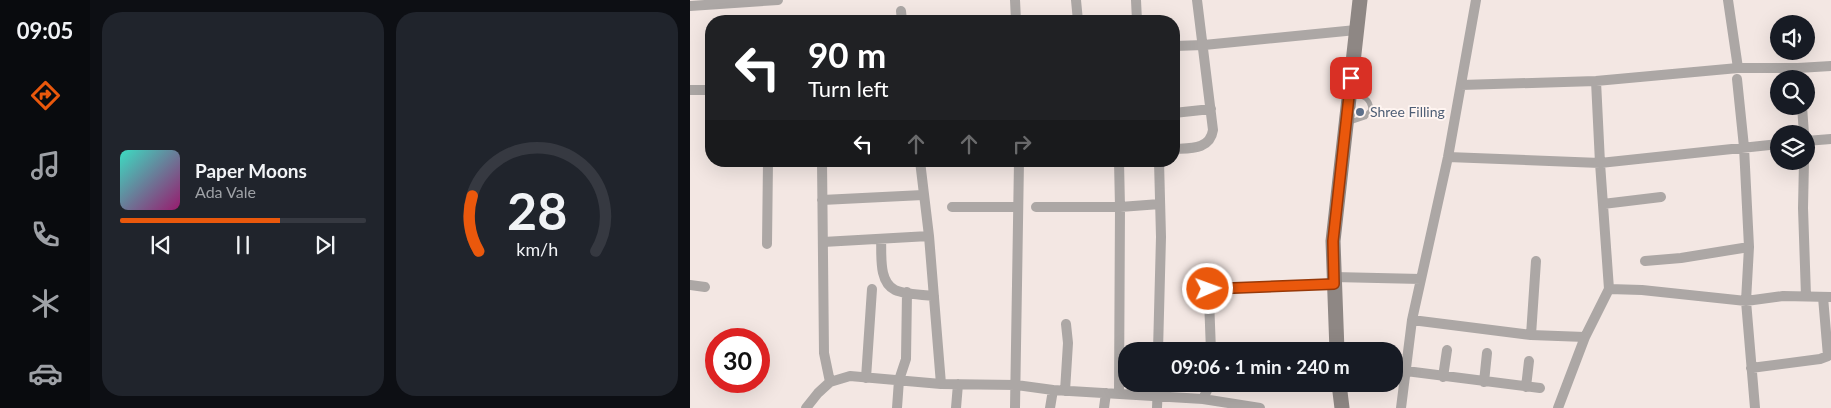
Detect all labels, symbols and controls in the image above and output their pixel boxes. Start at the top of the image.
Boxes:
map controls [1770,15,1815,170]
button: sound [1770,15,1815,60]
text: 09:05 [17,17,73,44]
text: 90 m [808,33,886,75]
icon: left [725,35,790,100]
pin [1330,57,1372,99]
icon: arrive [1337,64,1365,92]
button: search [1770,70,1815,115]
text: Turn left [808,75,889,102]
icon: directions [28,78,63,113]
place label: Shree Filling [1370,103,1445,120]
marker: Shree Filling [1354,106,1366,118]
button: layers [1770,125,1815,170]
icon: left [849,130,877,158]
icon: ahead [902,130,930,158]
icon: ahead [955,130,983,158]
icon: right [1008,130,1036,158]
icon: music [28,148,63,183]
text: Paper Moons [195,159,307,182]
text: 28 [507,179,567,241]
text: Ada Vale [195,182,256,201]
icon: phone [28,217,63,252]
icon: previous [147,231,175,259]
icon: pause [229,231,257,259]
icon: next [311,231,339,259]
text: km/h [516,238,558,260]
position arrow [1181,262,1233,314]
icon: climate [28,286,63,321]
speed limit sign: 30 [705,328,770,393]
text: 09:06 · 1 min · 240 m [1171,355,1350,378]
icon: car [28,356,63,391]

